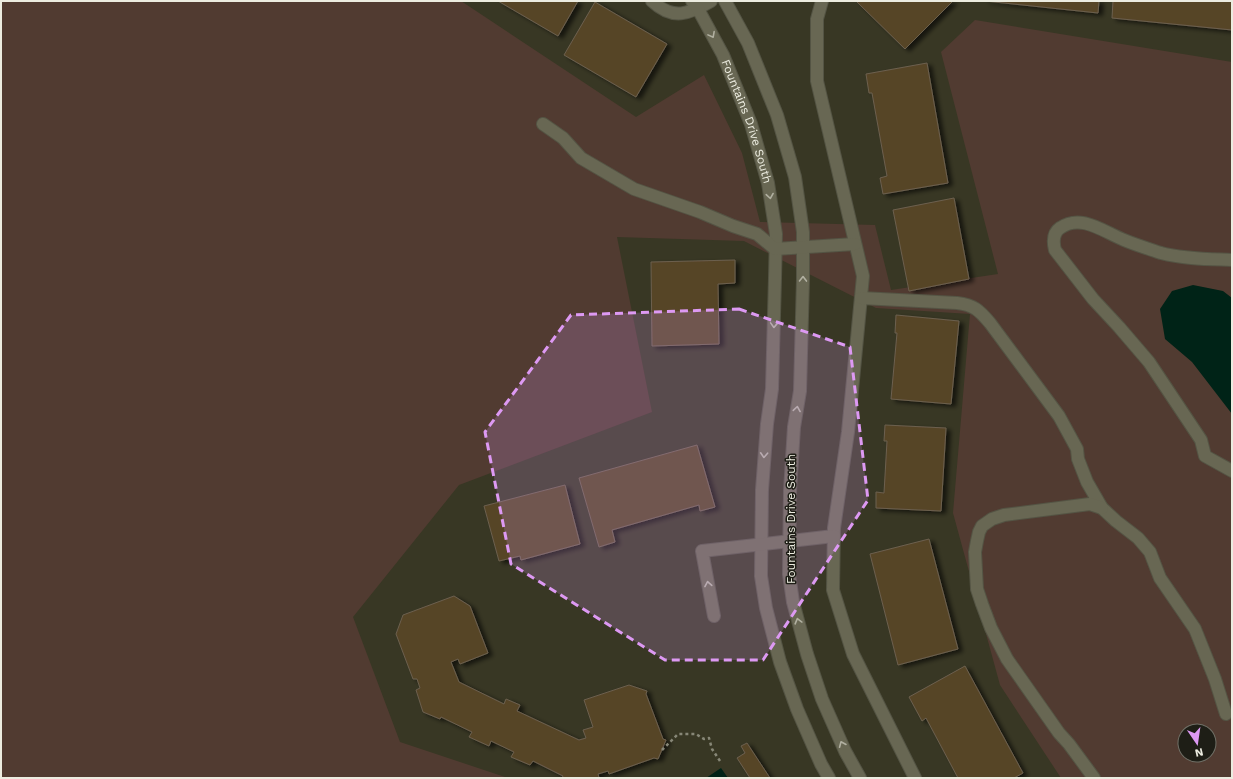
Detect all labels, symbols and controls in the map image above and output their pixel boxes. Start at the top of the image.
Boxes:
one-way arrow [707,30,714,38]
street label: Fountains Drive South [719,57,775,185]
one-way arrow [765,193,774,199]
one-way arrow [799,276,807,282]
one-way arrow [769,322,778,328]
one-way arrow [792,406,801,412]
one-way arrow [759,452,768,458]
street label: Fountains Drive South [784,454,798,584]
one-way arrow [704,580,713,587]
one-way arrow [794,618,803,625]
north arrow [1177,723,1217,763]
one-way arrow [839,740,847,748]
text: N [1194,745,1205,760]

